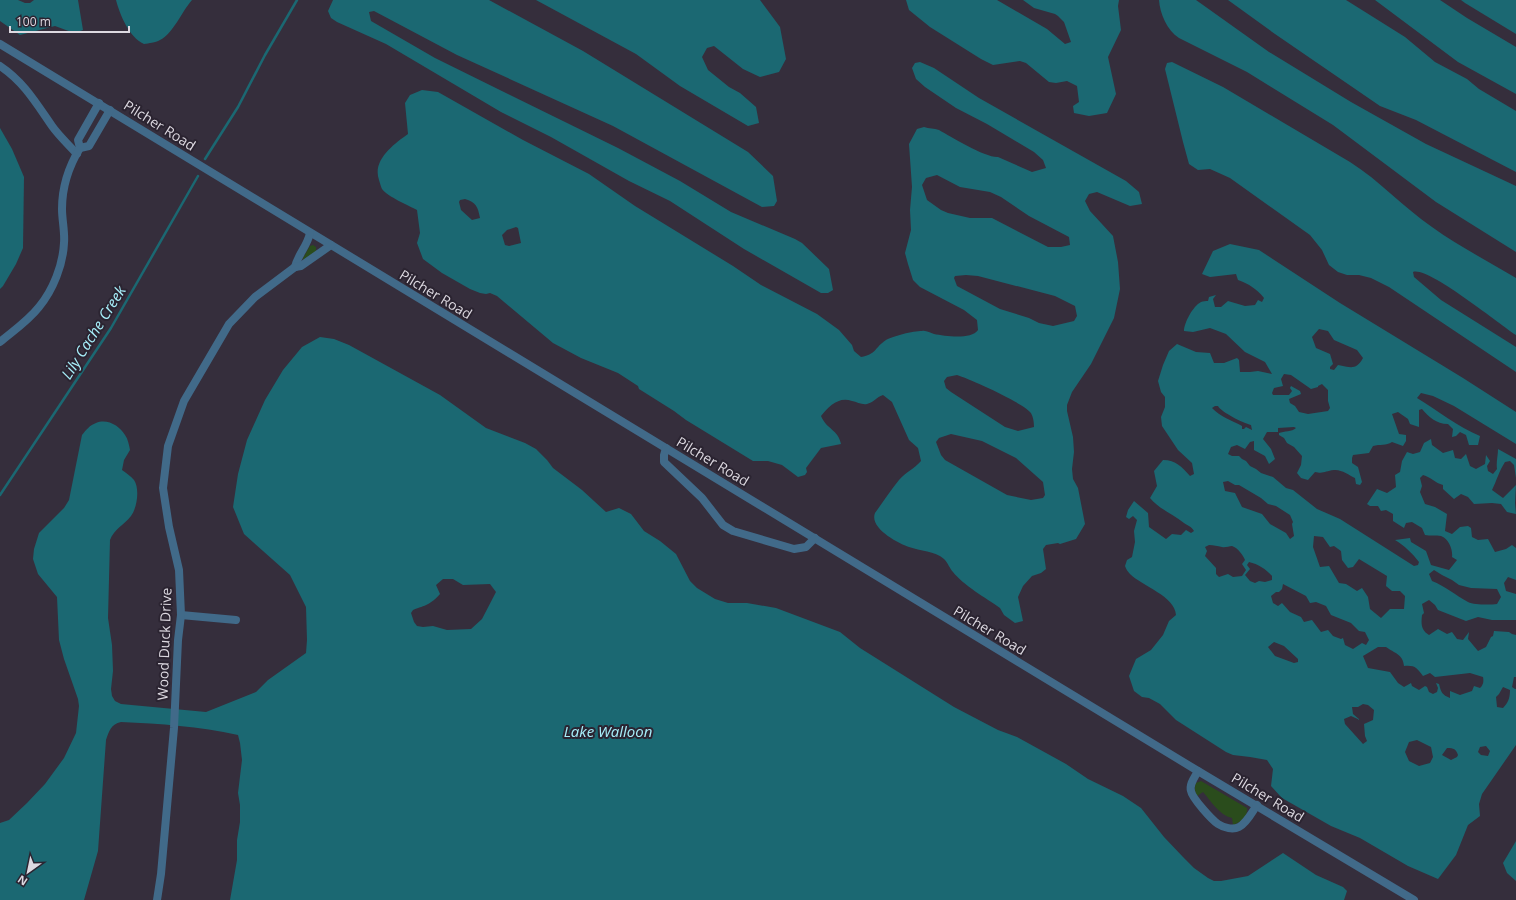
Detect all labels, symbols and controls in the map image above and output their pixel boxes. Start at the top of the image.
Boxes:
scale bar [10,8,129,34]
text: 100 m [16,13,51,30]
street label: Pilcher Road [120,95,200,155]
street label: Pilcher Road [396,265,476,323]
water label: Lily Cache Creek [56,281,130,383]
street label: Pilcher Road [673,432,753,490]
street label: Wood Duck Drive [153,587,175,701]
street label: Pilcher Road [950,601,1030,659]
water label: Lake Walloon [564,721,652,741]
street label: Pilcher Road [1228,768,1308,826]
north arrow [8,852,48,892]
text: N [14,872,30,890]

